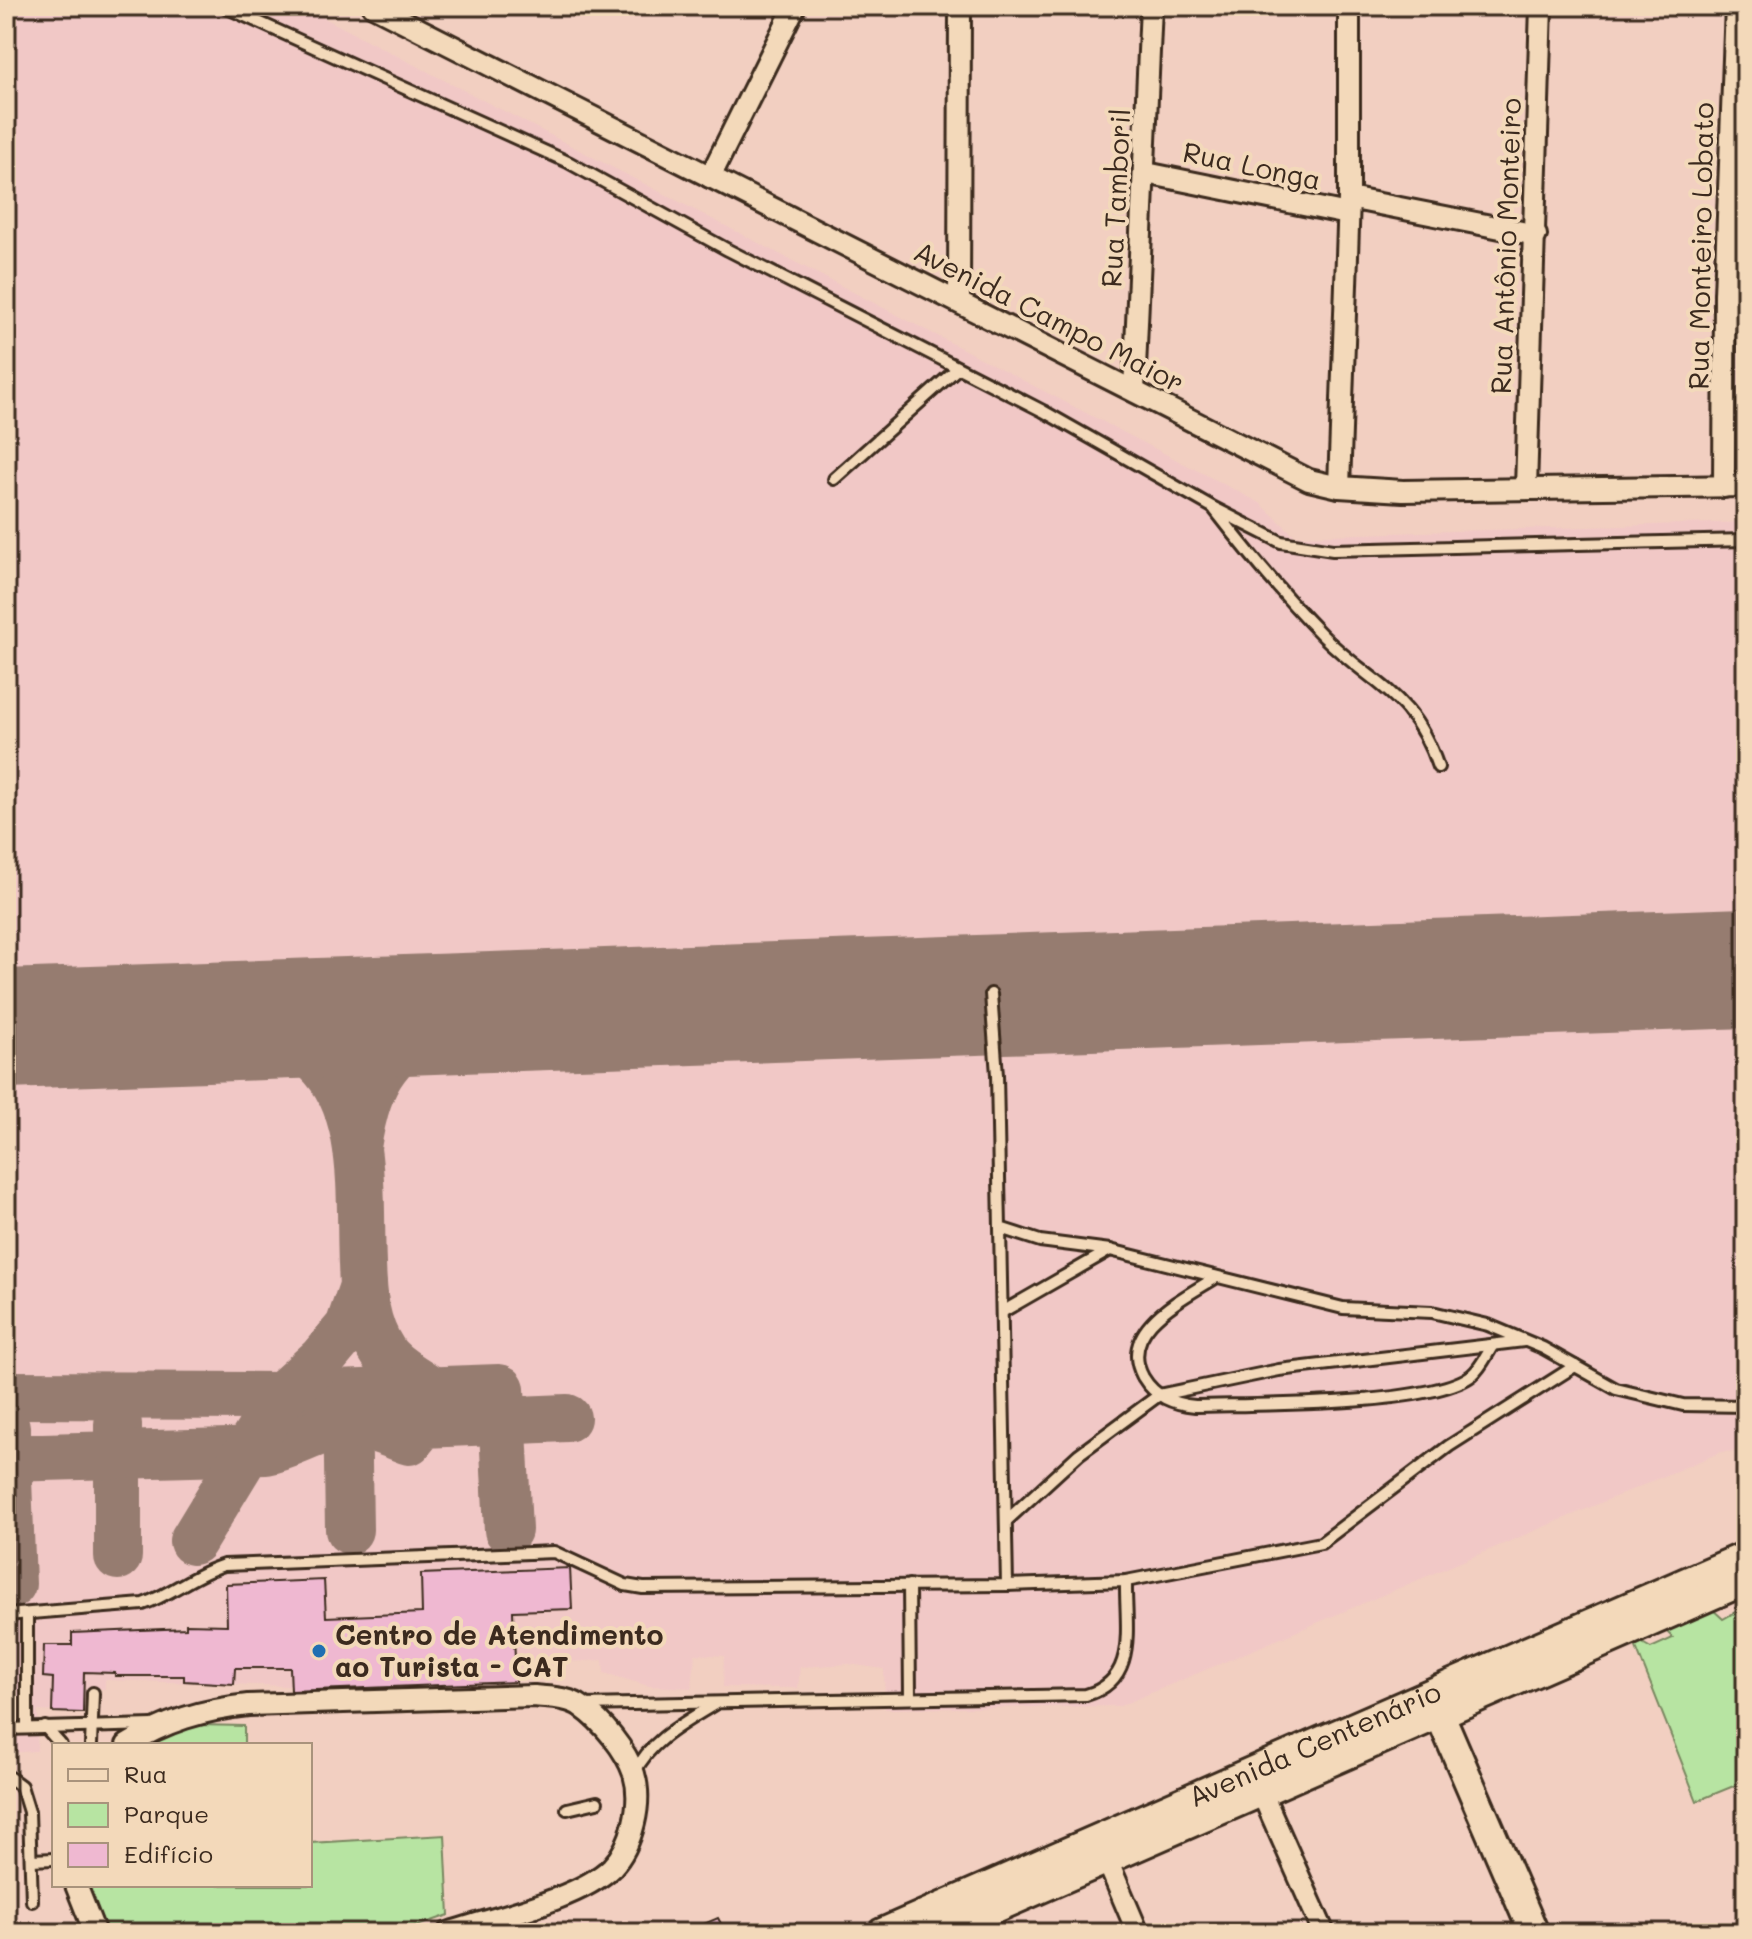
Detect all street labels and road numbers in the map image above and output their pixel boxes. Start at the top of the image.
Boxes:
street label: Rua Antônio Monteiro [1482,97,1528,395]
street label: Rua Monteiro Lobato [1679,102,1721,390]
street label: Rua Tamboril [1092,108,1138,288]
street label: Rua Longa [1180,133,1325,197]
street label: Avenida Campo Maior [908,232,1191,400]
street label: Avenida Centenário [1182,1672,1446,1814]

